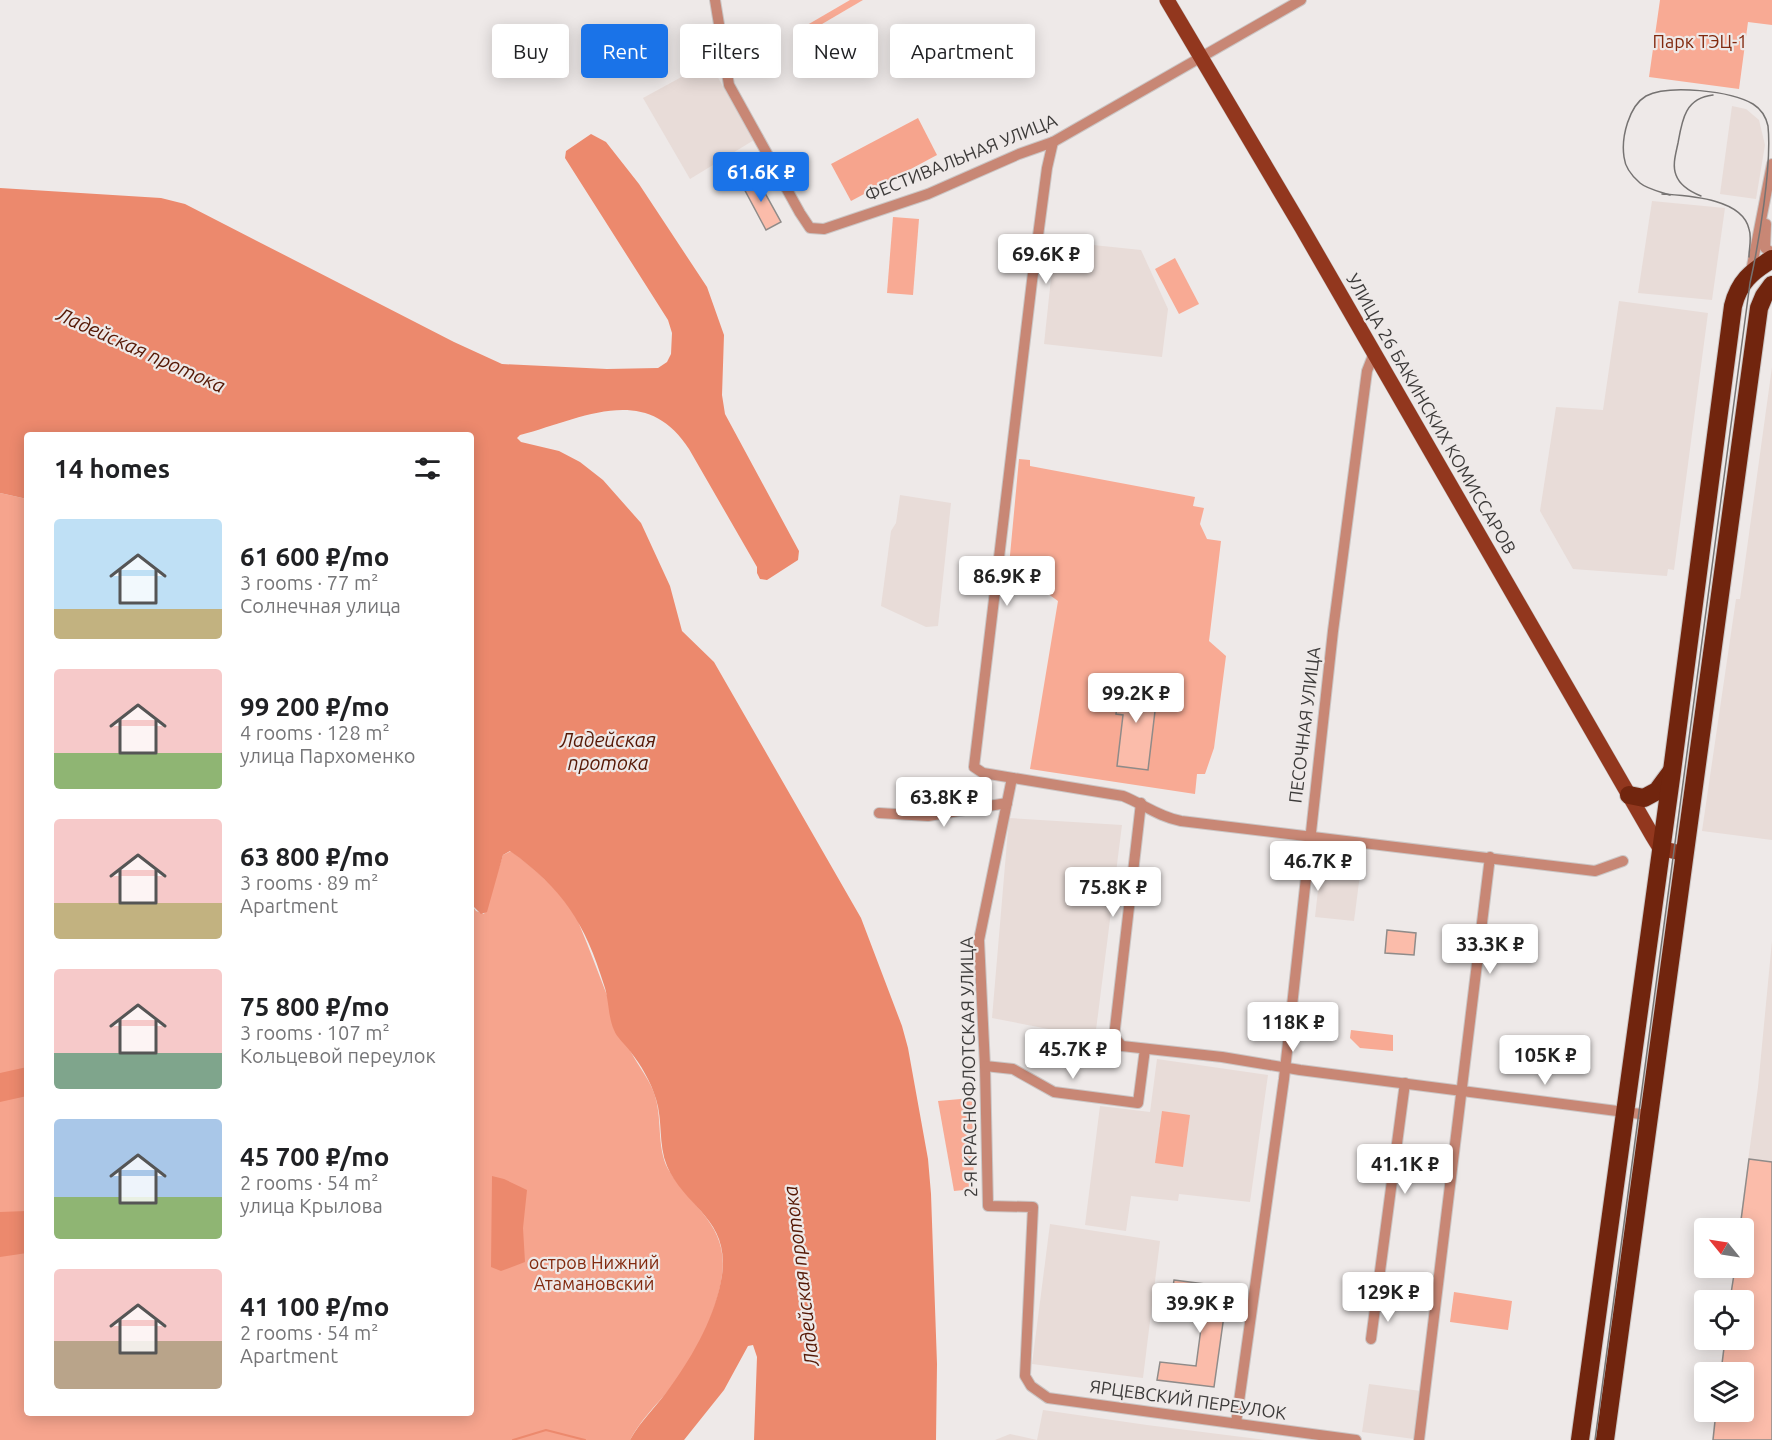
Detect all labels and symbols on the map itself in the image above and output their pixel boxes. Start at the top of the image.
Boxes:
park label: Парк ТЭЦ-1 [1653,31,1747,51]
street label: ФЕСТИВАЛЬНАЯ УЛИЦА [862,109,1060,205]
pin: 61.6K ₽ [706,152,816,203]
pin: 69.6K ₽ [991,234,1101,285]
street label: УЛИЦА 26 БАКИНСКИХ КОМИССАРОВ [1343,270,1521,557]
water label: Ладейская протока [53,302,229,397]
pin: 86.9K ₽ [952,556,1062,607]
street label: ПЕСОЧНАЯ УЛИЦА [1284,645,1324,804]
pin: 99.2K ₽ [1081,673,1191,724]
water label: Ладейская протока [559,728,656,774]
pin: 63.8K ₽ [889,777,999,828]
pin: 46.7K ₽ [1263,841,1373,892]
pin: 75.8K ₽ [1058,867,1168,918]
pin: 33.3K ₽ [1435,924,1545,975]
street label: 2-Я КРАСНОФЛОТСКАЯ УЛИЦА [956,936,980,1198]
pin: 118K ₽ [1244,1002,1342,1053]
pin: 45.7K ₽ [1018,1029,1128,1080]
pin: 105K ₽ [1496,1035,1594,1086]
pin: 41.1K ₽ [1350,1144,1460,1195]
water label: Ладейская протока [778,1184,823,1368]
north arrow [1694,1218,1754,1278]
park label: остров Нижний Атамановский [529,1252,659,1293]
pin: 129K ₽ [1339,1272,1437,1323]
pin: 39.9K ₽ [1145,1283,1255,1334]
street label: ЯРЦЕВСКИЙ ПЕРЕУЛОК [1089,1375,1288,1423]

